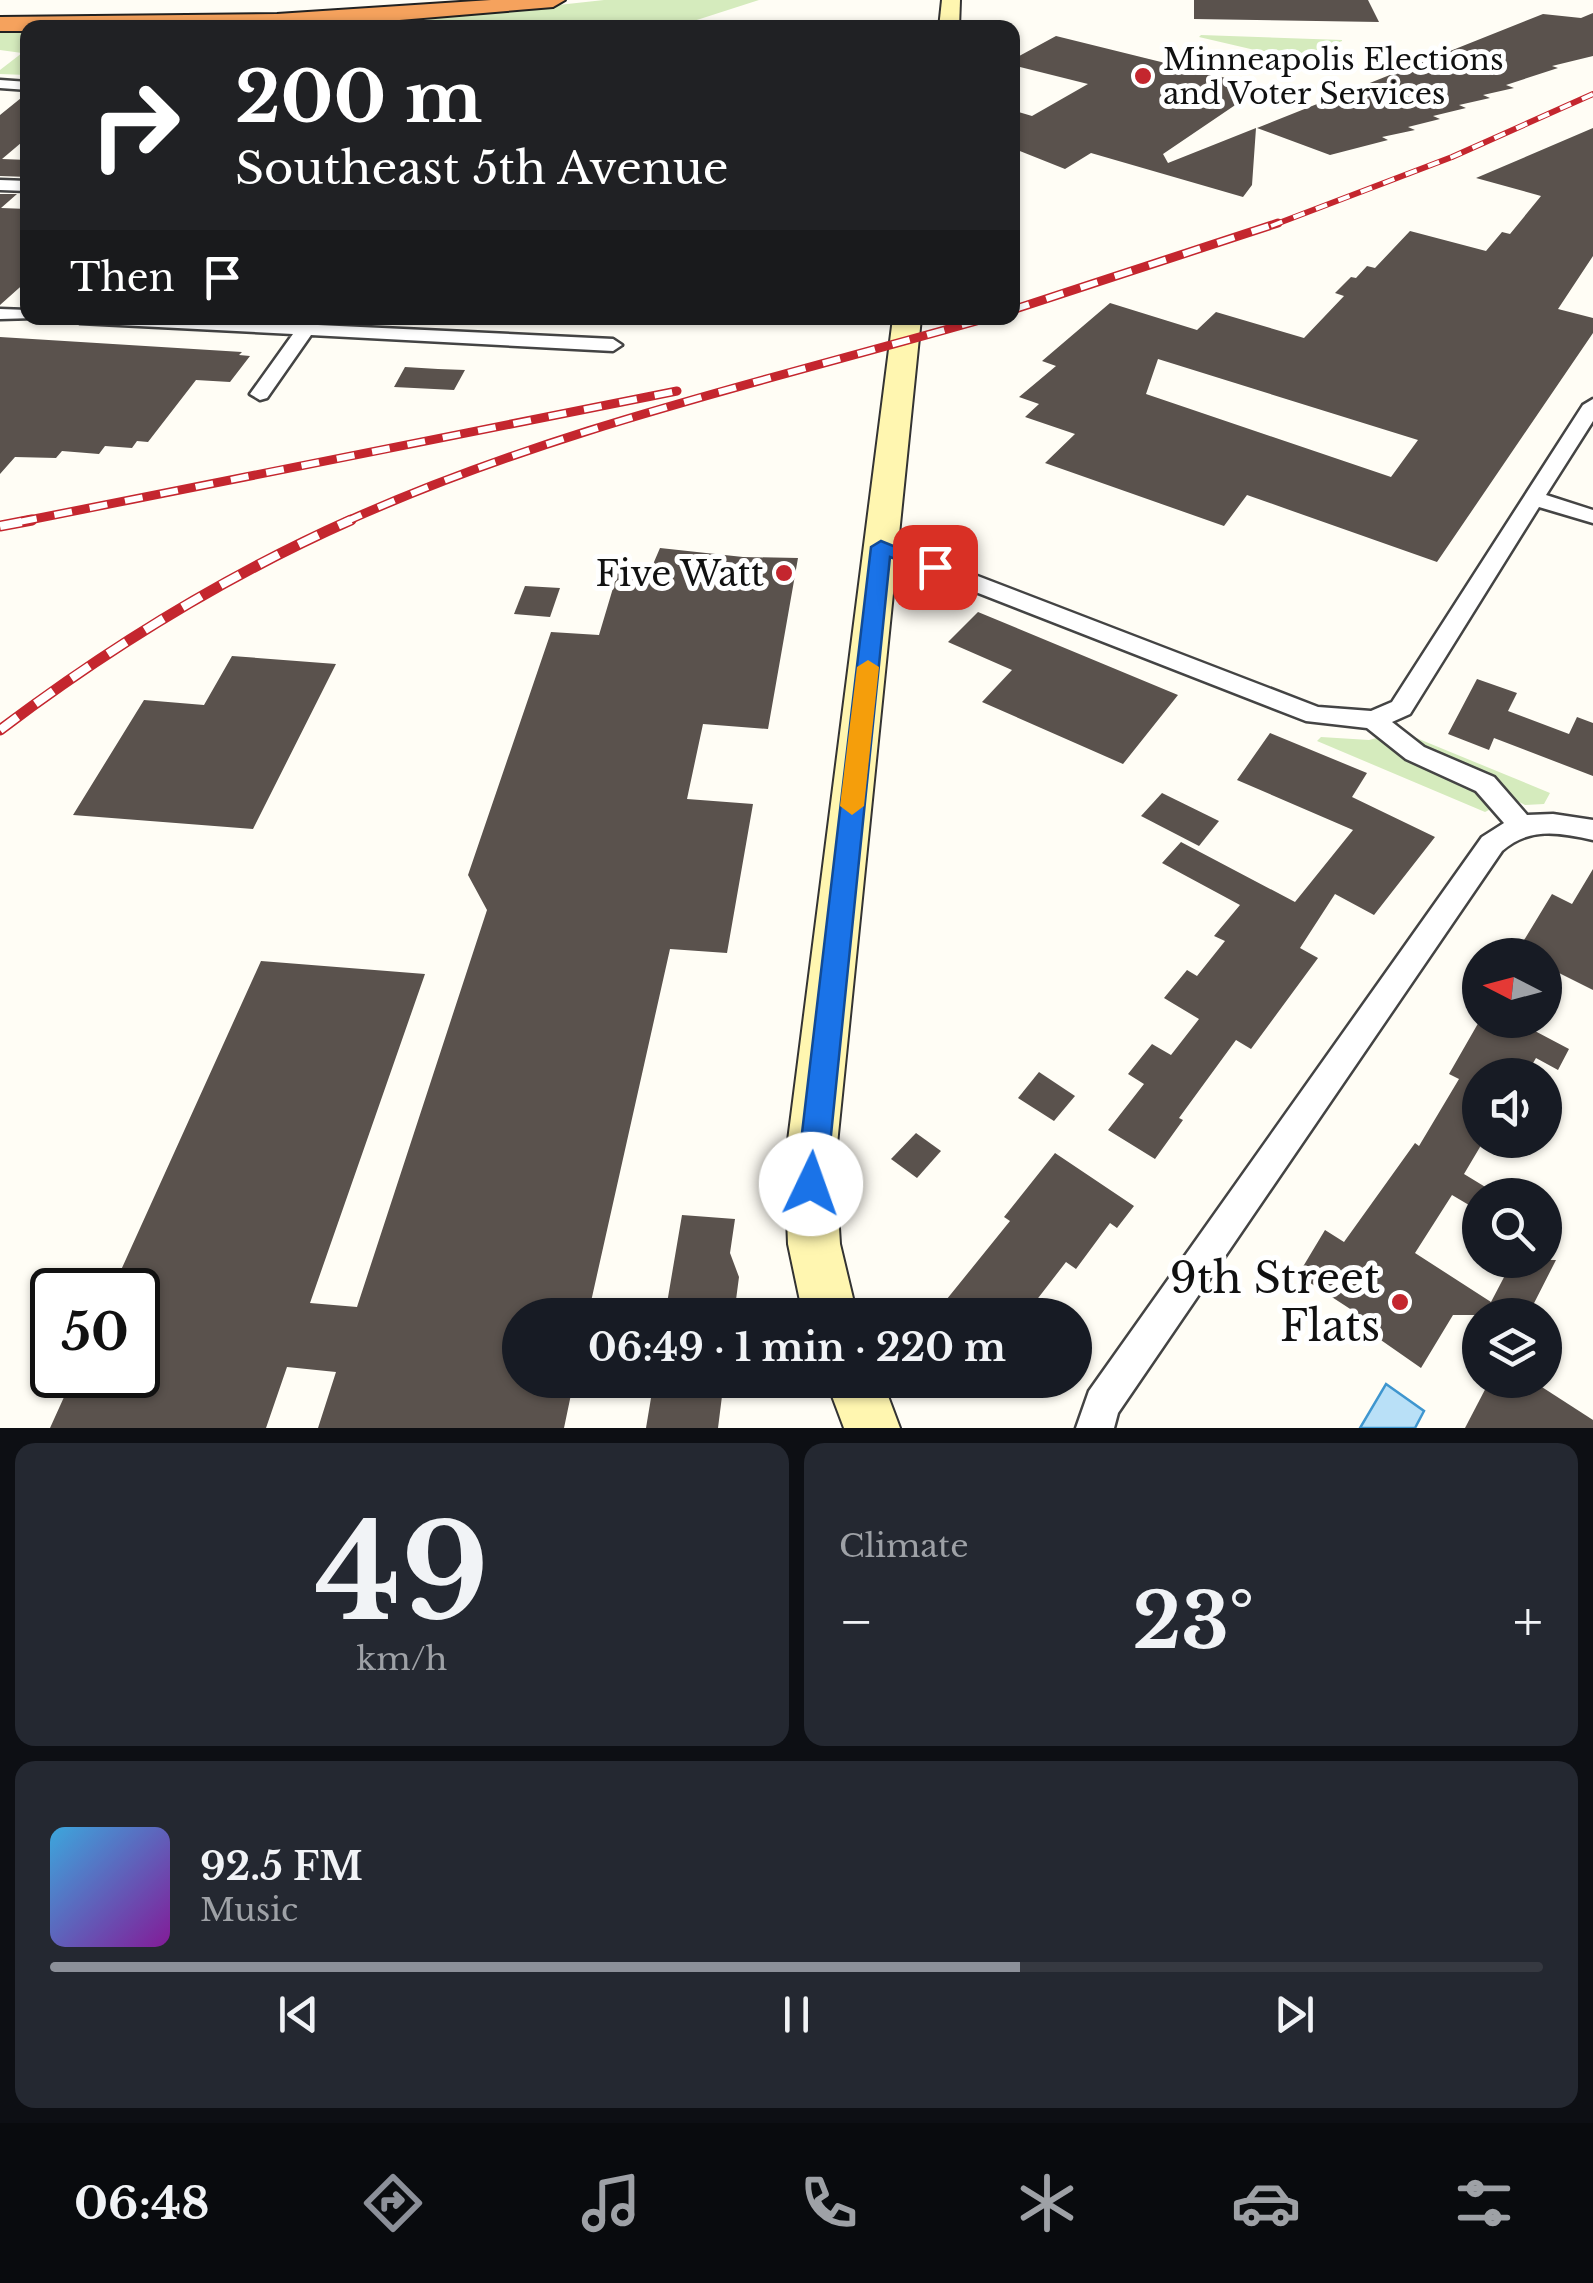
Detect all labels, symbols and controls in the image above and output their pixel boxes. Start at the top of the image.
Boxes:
place label: Minneapolis Elections and Voter Services [1163,41,1504,112]
text: 200 m [235,54,482,141]
icon: right [70,60,200,190]
marker: Minneapolis Elections and Voter Services [1132,65,1154,87]
text: Southeast 5th Avenue [235,140,729,196]
icon: arrive [195,250,250,305]
text: Then [70,254,175,301]
pin [893,525,978,610]
icon: arrive [908,540,963,595]
place label: Five Watt [596,552,764,595]
marker: Five Watt [773,562,795,584]
north arrow [1462,938,1562,1038]
map controls [1462,938,1562,1398]
button: sound [1462,1058,1562,1158]
position arrow [759,1132,863,1236]
button: search [1462,1178,1562,1278]
place label: 9th Street Flats [1170,1252,1380,1352]
speed limit sign: 50 [30,1268,160,1398]
marker: 9th Street Flats [1389,1291,1411,1313]
button: layers [1462,1298,1562,1398]
text: 06:49 · 1 min · 220 m [588,1324,1006,1371]
text: 49 [315,1493,489,1654]
text: Climate [839,1526,968,1566]
text: 23° [1132,1575,1254,1668]
text: − [839,1588,874,1656]
text: + [1513,1588,1543,1656]
text: km/h [357,1639,447,1679]
text: 92.5 FM [200,1843,363,1890]
text: Music [200,1890,298,1930]
icon: previous [271,1987,326,2042]
icon: pause [769,1987,824,2042]
icon: next [1267,1987,1322,2042]
icon: directions [358,2168,428,2238]
icon: music [576,2168,646,2238]
icon: phone [794,2168,864,2238]
icon: climate [1012,2168,1082,2238]
icon: car [1231,2168,1301,2238]
icon: filters [1449,2168,1519,2238]
text: 06:48 [74,2175,210,2231]

